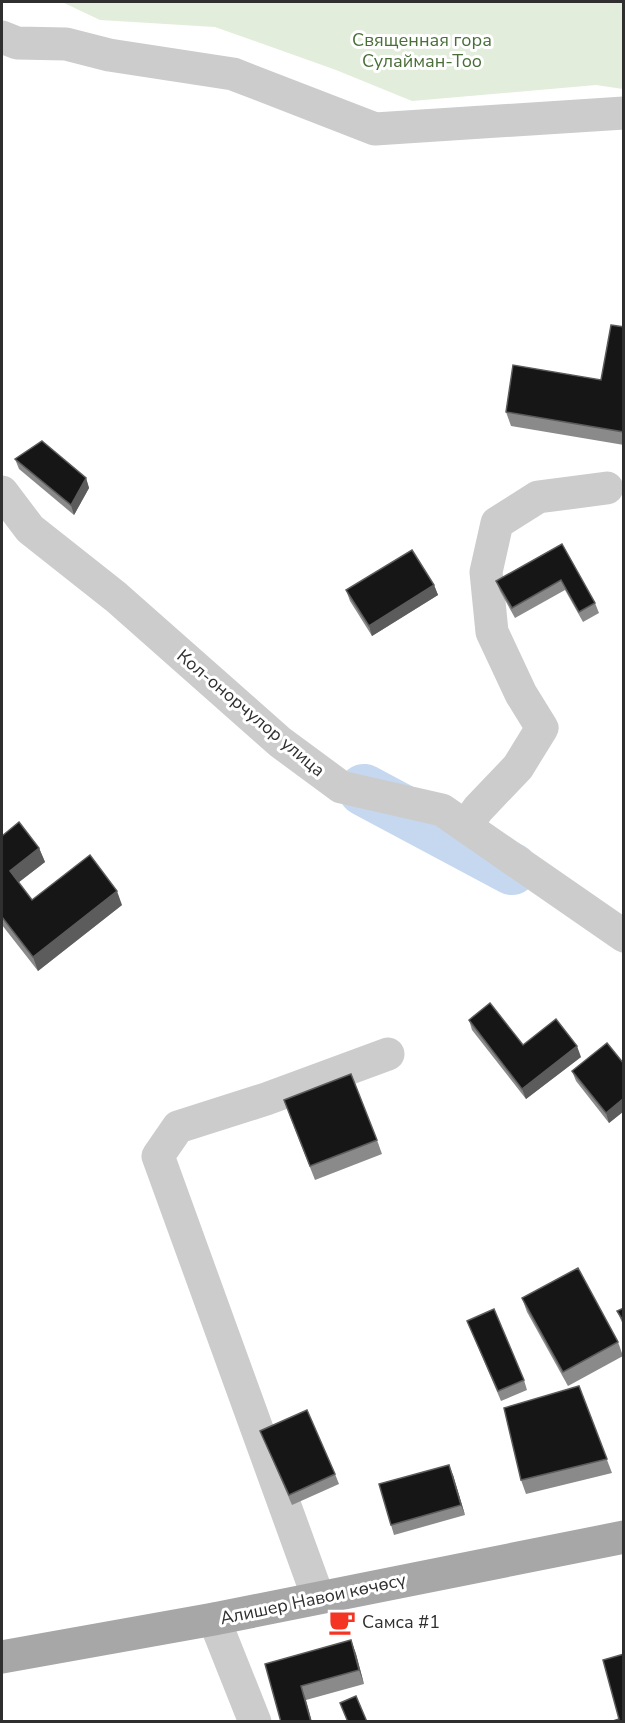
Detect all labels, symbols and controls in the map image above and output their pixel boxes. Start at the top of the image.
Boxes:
park label: Священная гора Сулайман-Тоо [352,28,492,73]
street label: Кол-онорчулор улица [172,644,330,782]
street label: Алишер Навои көчөсү [218,1567,409,1630]
cafe icon: Самса #1 [327,1607,357,1637]
place label: Самса #1 [362,1610,440,1634]

